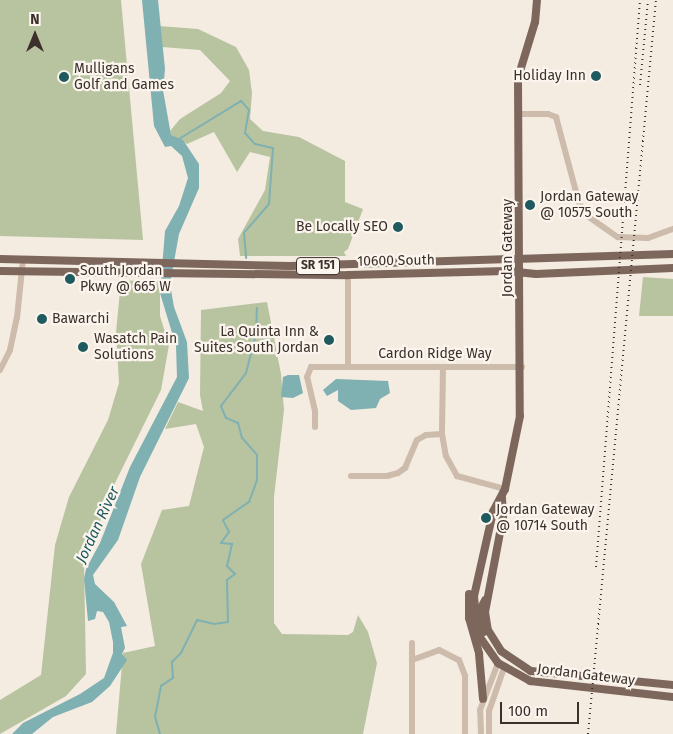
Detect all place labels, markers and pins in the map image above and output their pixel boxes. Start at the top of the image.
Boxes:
place label: Mulligans Golf and Games [74,61,174,94]
place label: Holiday Inn [513,68,586,84]
marker: Holiday Inn [590,70,602,82]
marker: Mulligans Golf and Games [58,71,70,83]
place label: Jordan Gateway @ 10575 South [540,189,638,222]
marker: Jordan Gateway @ 10575 South [524,199,536,211]
place label: Be Locally SEO [296,219,388,235]
marker: Be Locally SEO [392,221,404,233]
place label: South Jordan Pkwy @ 665 W [80,263,171,296]
marker: South Jordan Pkwy @ 665 W [64,273,76,285]
place label: Bawarchi [52,311,109,327]
marker: Bawarchi [36,313,48,325]
place label: La Quinta Inn & Suites South Jordan [194,324,319,357]
place label: Wasatch Pain Solutions [94,331,177,364]
marker: La Quinta Inn & Suites South Jordan [323,334,335,346]
marker: Wasatch Pain Solutions [76,340,90,354]
place label: Jordan Gateway @ 10714 South [496,502,594,534]
marker: Jordan Gateway @ 10714 South [480,512,492,524]

